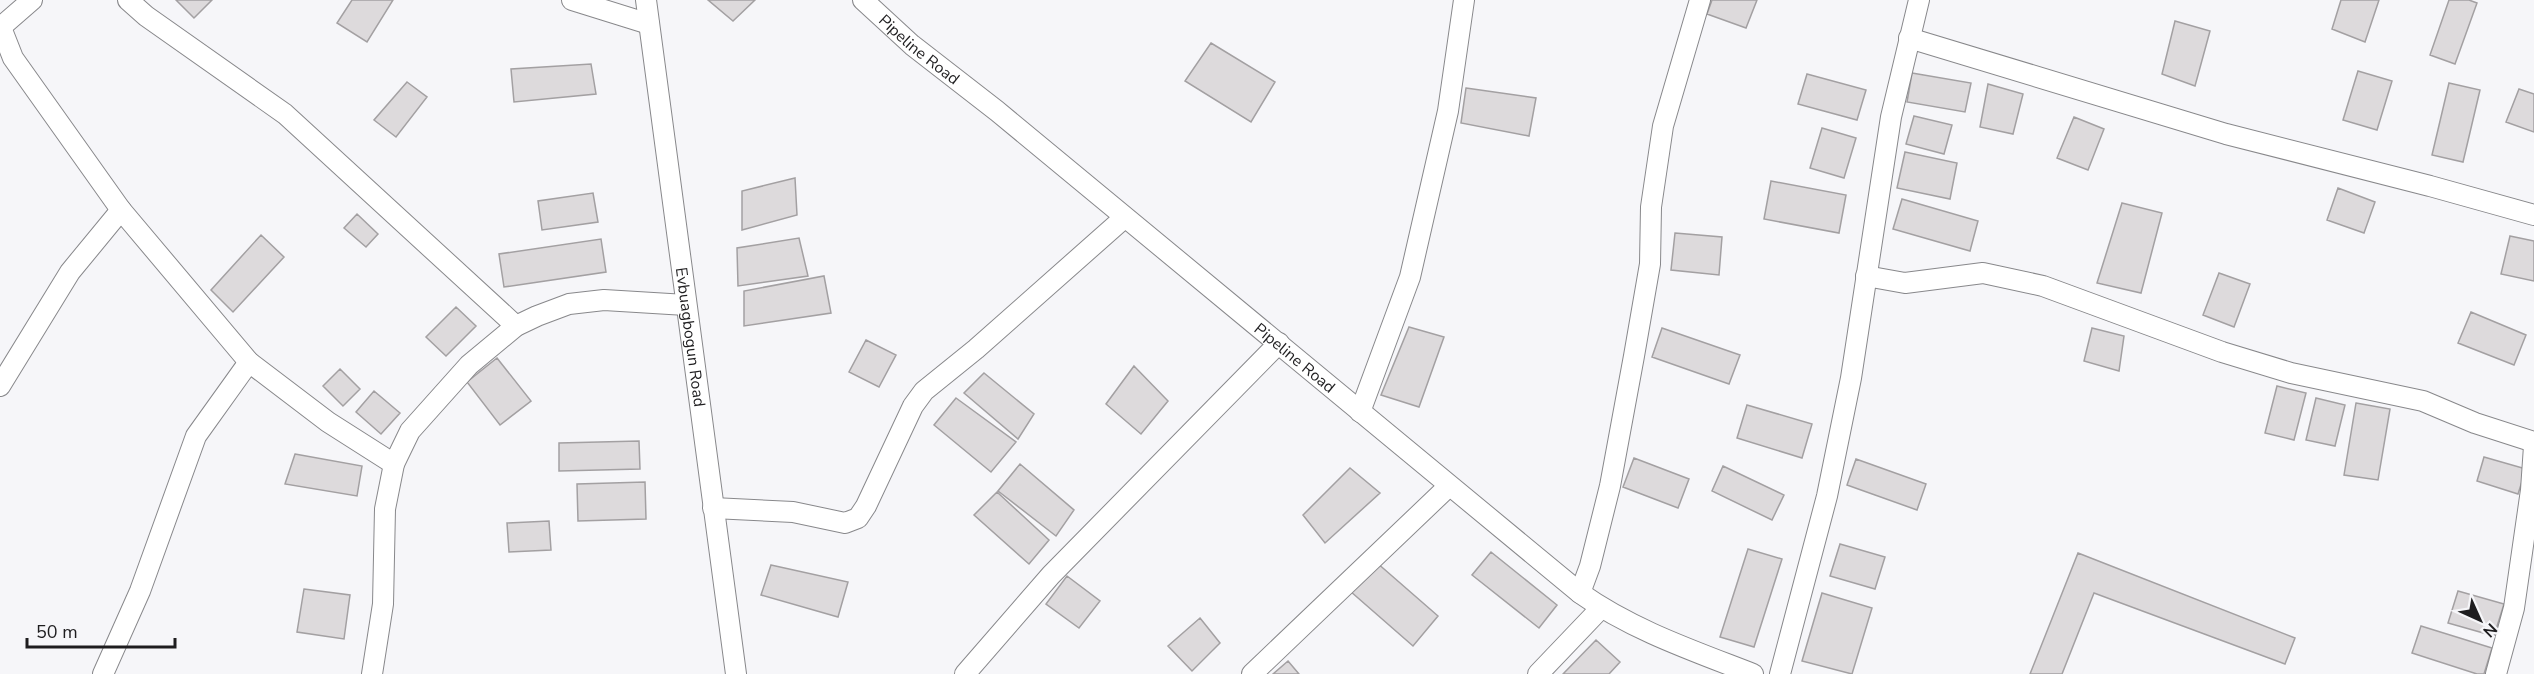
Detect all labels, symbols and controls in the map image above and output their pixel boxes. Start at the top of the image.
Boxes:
street label: Pipeline Road [874,10,964,90]
street label: Evbuagbogun Road [670,266,710,408]
street label: Pipeline Road [1249,318,1340,398]
north arrow [2450,590,2510,650]
scale bar [27,611,176,649]
text: N [2478,618,2502,642]
text: 50 m [36,620,78,644]

